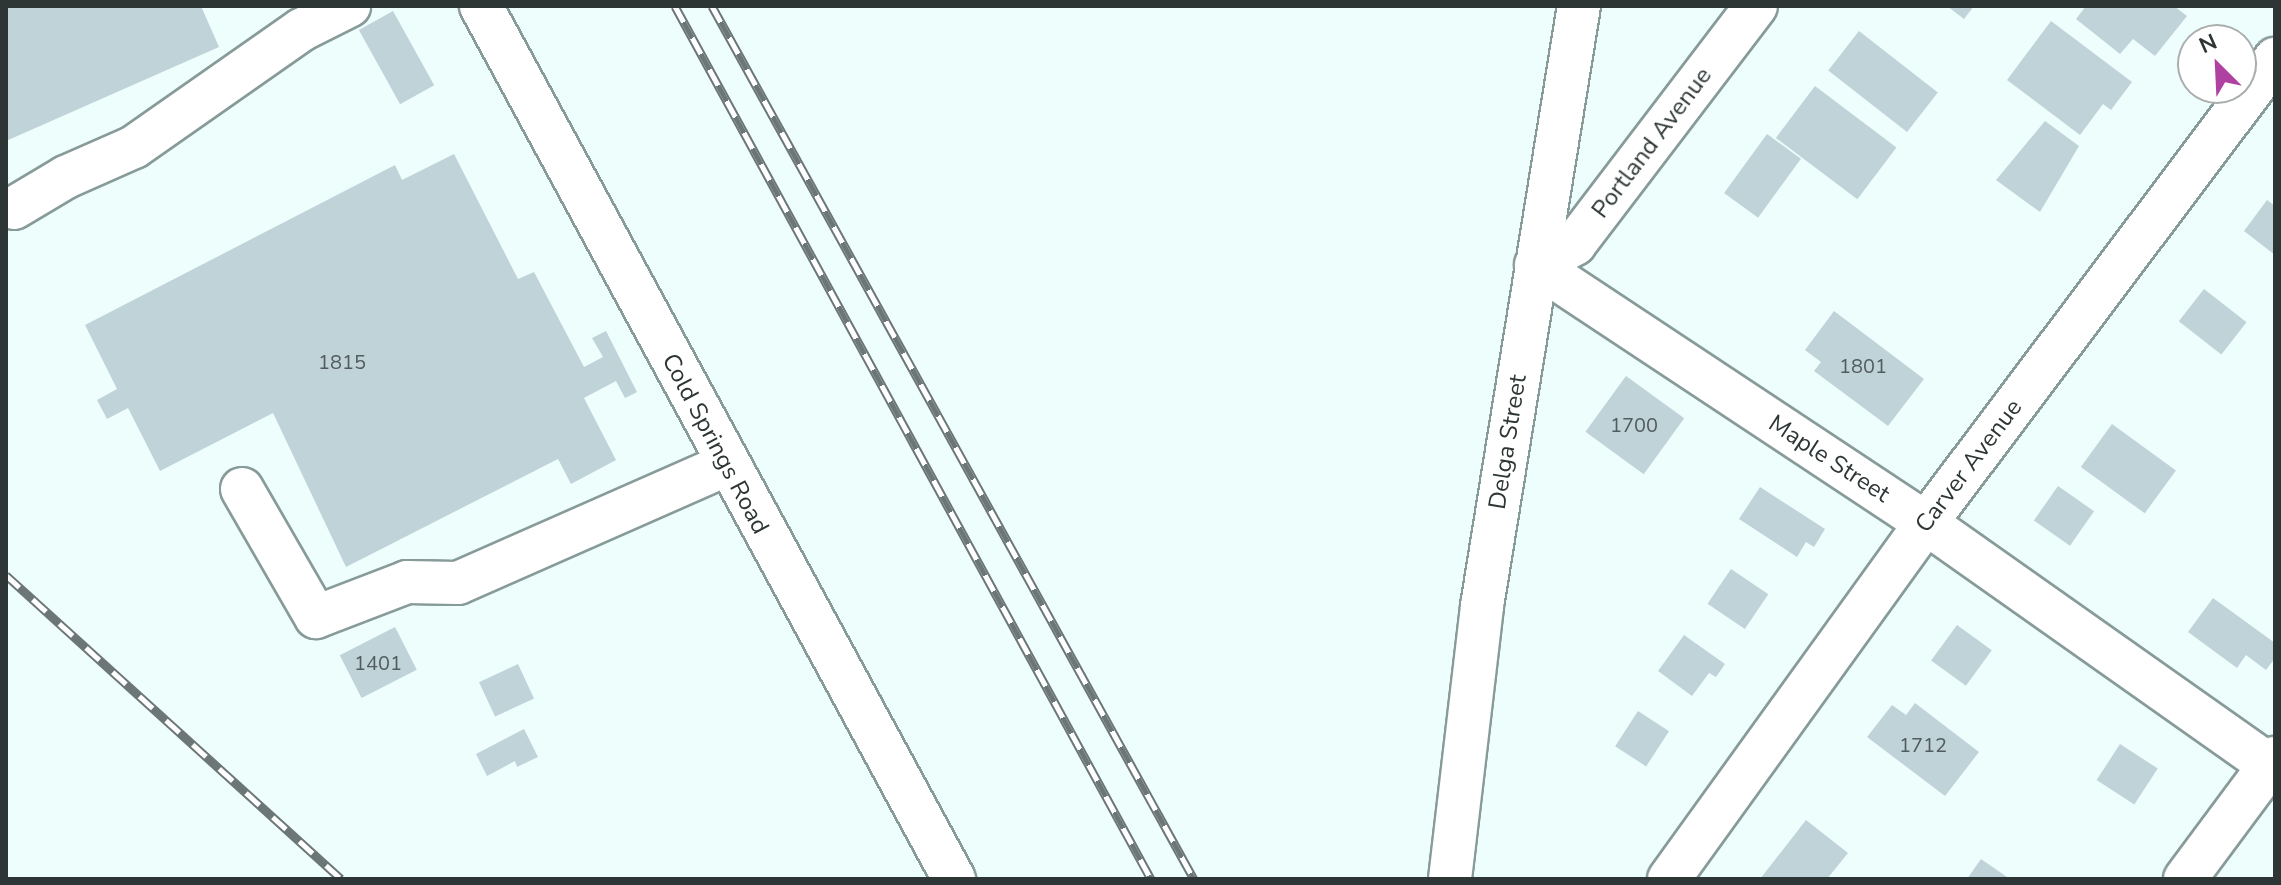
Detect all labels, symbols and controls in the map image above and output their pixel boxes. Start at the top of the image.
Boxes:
north arrow [2177,24,2257,104]
text: N [2194,27,2222,61]
street label: Portland Avenue [1586,62,1718,224]
street label: Cold Springs Road [655,349,775,539]
house number: 1815 [318,350,366,374]
house number: 1801 [1839,354,1887,378]
street label: Delga Street [1483,373,1533,511]
street label: Carver Avenue [1910,394,2028,538]
street label: Maple Street [1763,409,1895,509]
house number: 1700 [1610,413,1658,437]
house number: 1401 [354,651,402,675]
house number: 1712 [1899,733,1947,757]

